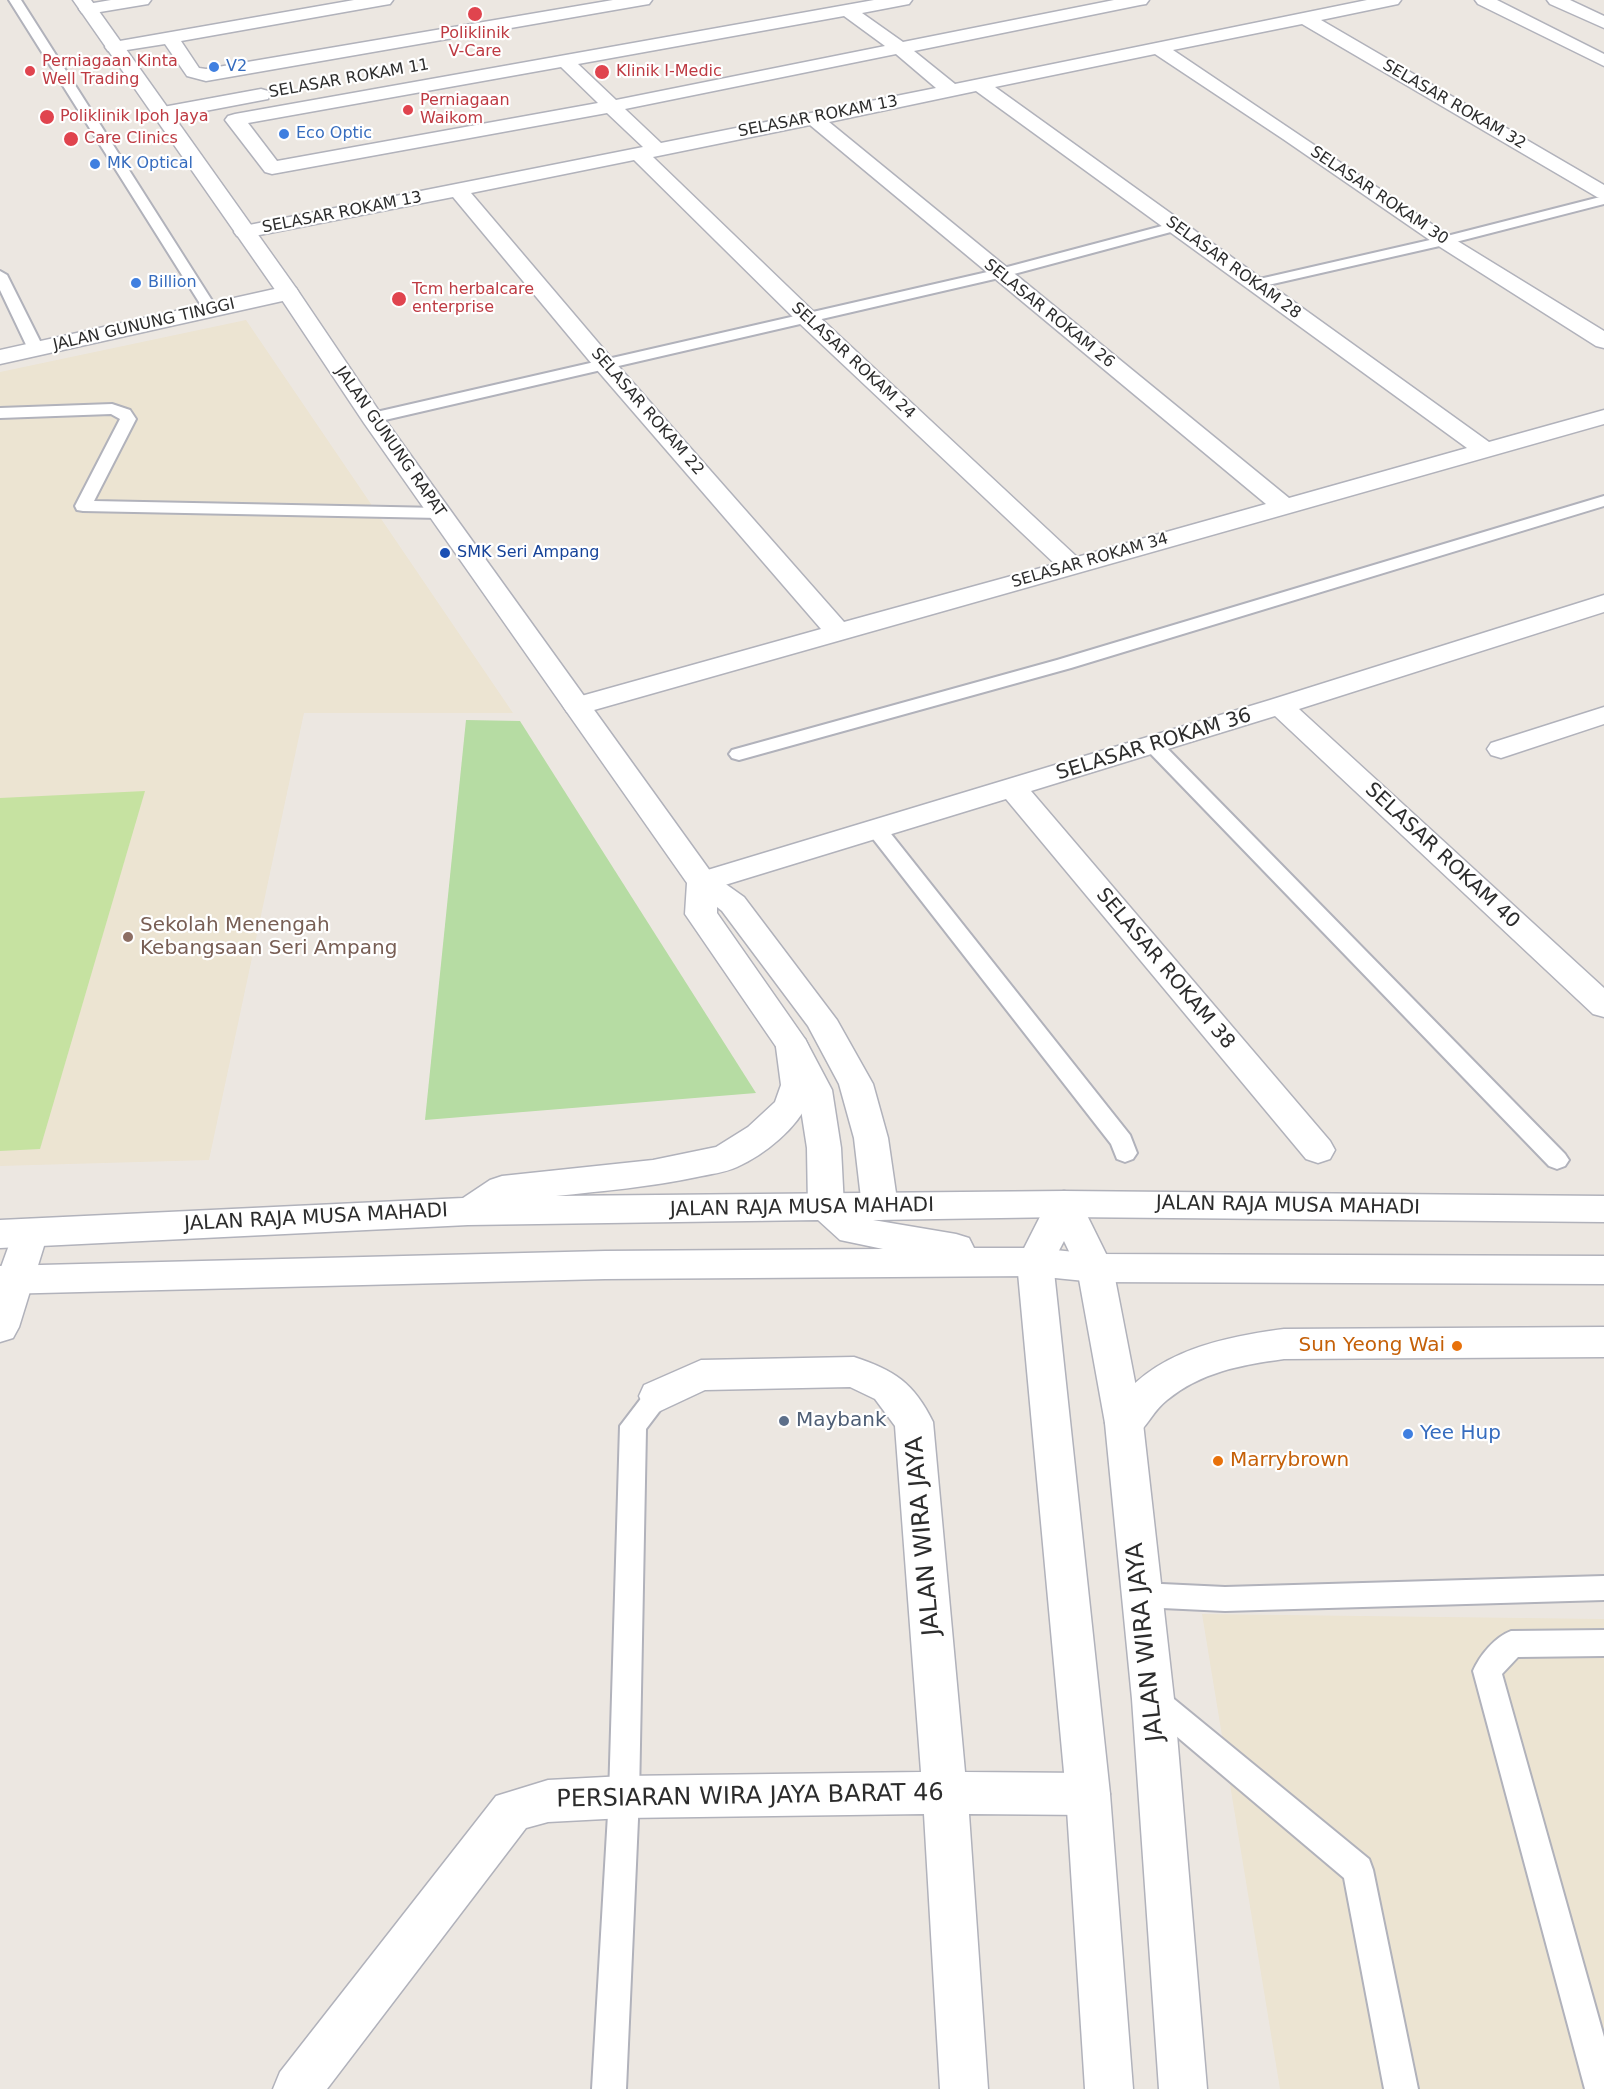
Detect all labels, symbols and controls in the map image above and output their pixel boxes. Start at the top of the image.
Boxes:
marker: Poliklinik V-Care [466,5,484,23]
place label: Poliklinik V-Care [440,24,510,62]
place label: Perniagaan Kinta Well Trading [42,52,178,90]
street label: SELASAR ROKAM 11 [267,55,431,103]
street label: SELASAR ROKAM 32 [1379,56,1529,154]
place label: V2 [226,57,247,77]
marker: V2 [207,60,221,74]
place label: Klinik I-Medic [616,62,722,82]
marker: Klinik I-Medic [593,63,611,81]
marker: Perniagaan Kinta Well Trading [23,64,37,78]
place label: Perniagaan Waikom [420,91,510,129]
street label: SELASAR ROKAM 13 [737,92,899,142]
marker: Perniagaan Waikom [401,103,415,117]
place label: Poliklinik Ipoh Jaya [60,107,209,127]
marker: Poliklinik Ipoh Jaya [38,108,56,126]
place label: Eco Optic [296,124,372,144]
marker: Eco Optic [277,127,291,141]
place label: Care Clinics [84,129,178,149]
marker: Care Clinics [62,130,80,148]
street label: SELASAR ROKAM 30 [1306,143,1452,249]
place label: MK Optical [107,154,193,174]
marker: MK Optical [88,157,102,171]
street label: SELASAR ROKAM 13 [261,188,423,238]
street label: SELASAR ROKAM 28 [1162,213,1304,323]
street label: SELASAR ROKAM 26 [980,255,1118,373]
place label: Billion [148,273,197,293]
marker: Billion [129,276,143,290]
place label: Tcm herbalcare enterprise [412,280,534,318]
marker: Tcm herbalcare enterprise [390,290,408,308]
street label: JALAN GUNUNG TINGGI [51,295,237,355]
street label: SELASAR ROKAM 24 [787,299,919,423]
street label: SELASAR ROKAM 22 [587,344,707,480]
street label: JALAN GUNUNG RAPAT [331,363,449,521]
street label: SELASAR ROKAM 34 [1009,529,1171,593]
place label: SMK Seri Ampang [457,543,599,563]
marker: SMK Seri Ampang [438,546,452,560]
street label: SELASAR ROKAM 36 [1054,704,1254,786]
street label: SELASAR ROKAM 40 [1360,778,1524,934]
street label: SELASAR ROKAM 38 [1091,884,1239,1054]
place label: Sekolah Menengah Kebangsaan Seri Ampang [140,914,397,961]
marker: Sekolah Menengah Kebangsaan Seri Ampang [121,930,135,944]
street label: JALAN RAJA MUSA MAHADI [1156,1192,1420,1220]
street label: JALAN RAJA MUSA MAHADI [670,1194,934,1222]
street label: JALAN RAJA MUSA MAHADI [183,1199,449,1237]
place label: Sun Yeong Wai [1298,1334,1445,1358]
marker: Sun Yeong Wai [1450,1339,1464,1353]
place label: Maybank [796,1409,887,1433]
marker: Maybank [777,1414,791,1428]
place label: Yee Hup [1420,1422,1501,1446]
marker: Yee Hup [1401,1427,1415,1441]
street label: JALAN WIRA JAYA [901,1435,947,1637]
place label: Marrybrown [1230,1449,1349,1473]
marker: Marrybrown [1211,1454,1225,1468]
street label: JALAN WIRA JAYA [1121,1541,1171,1743]
street label: PERSIARAN WIRA JAYA BARAT 46 [556,1779,944,1815]

